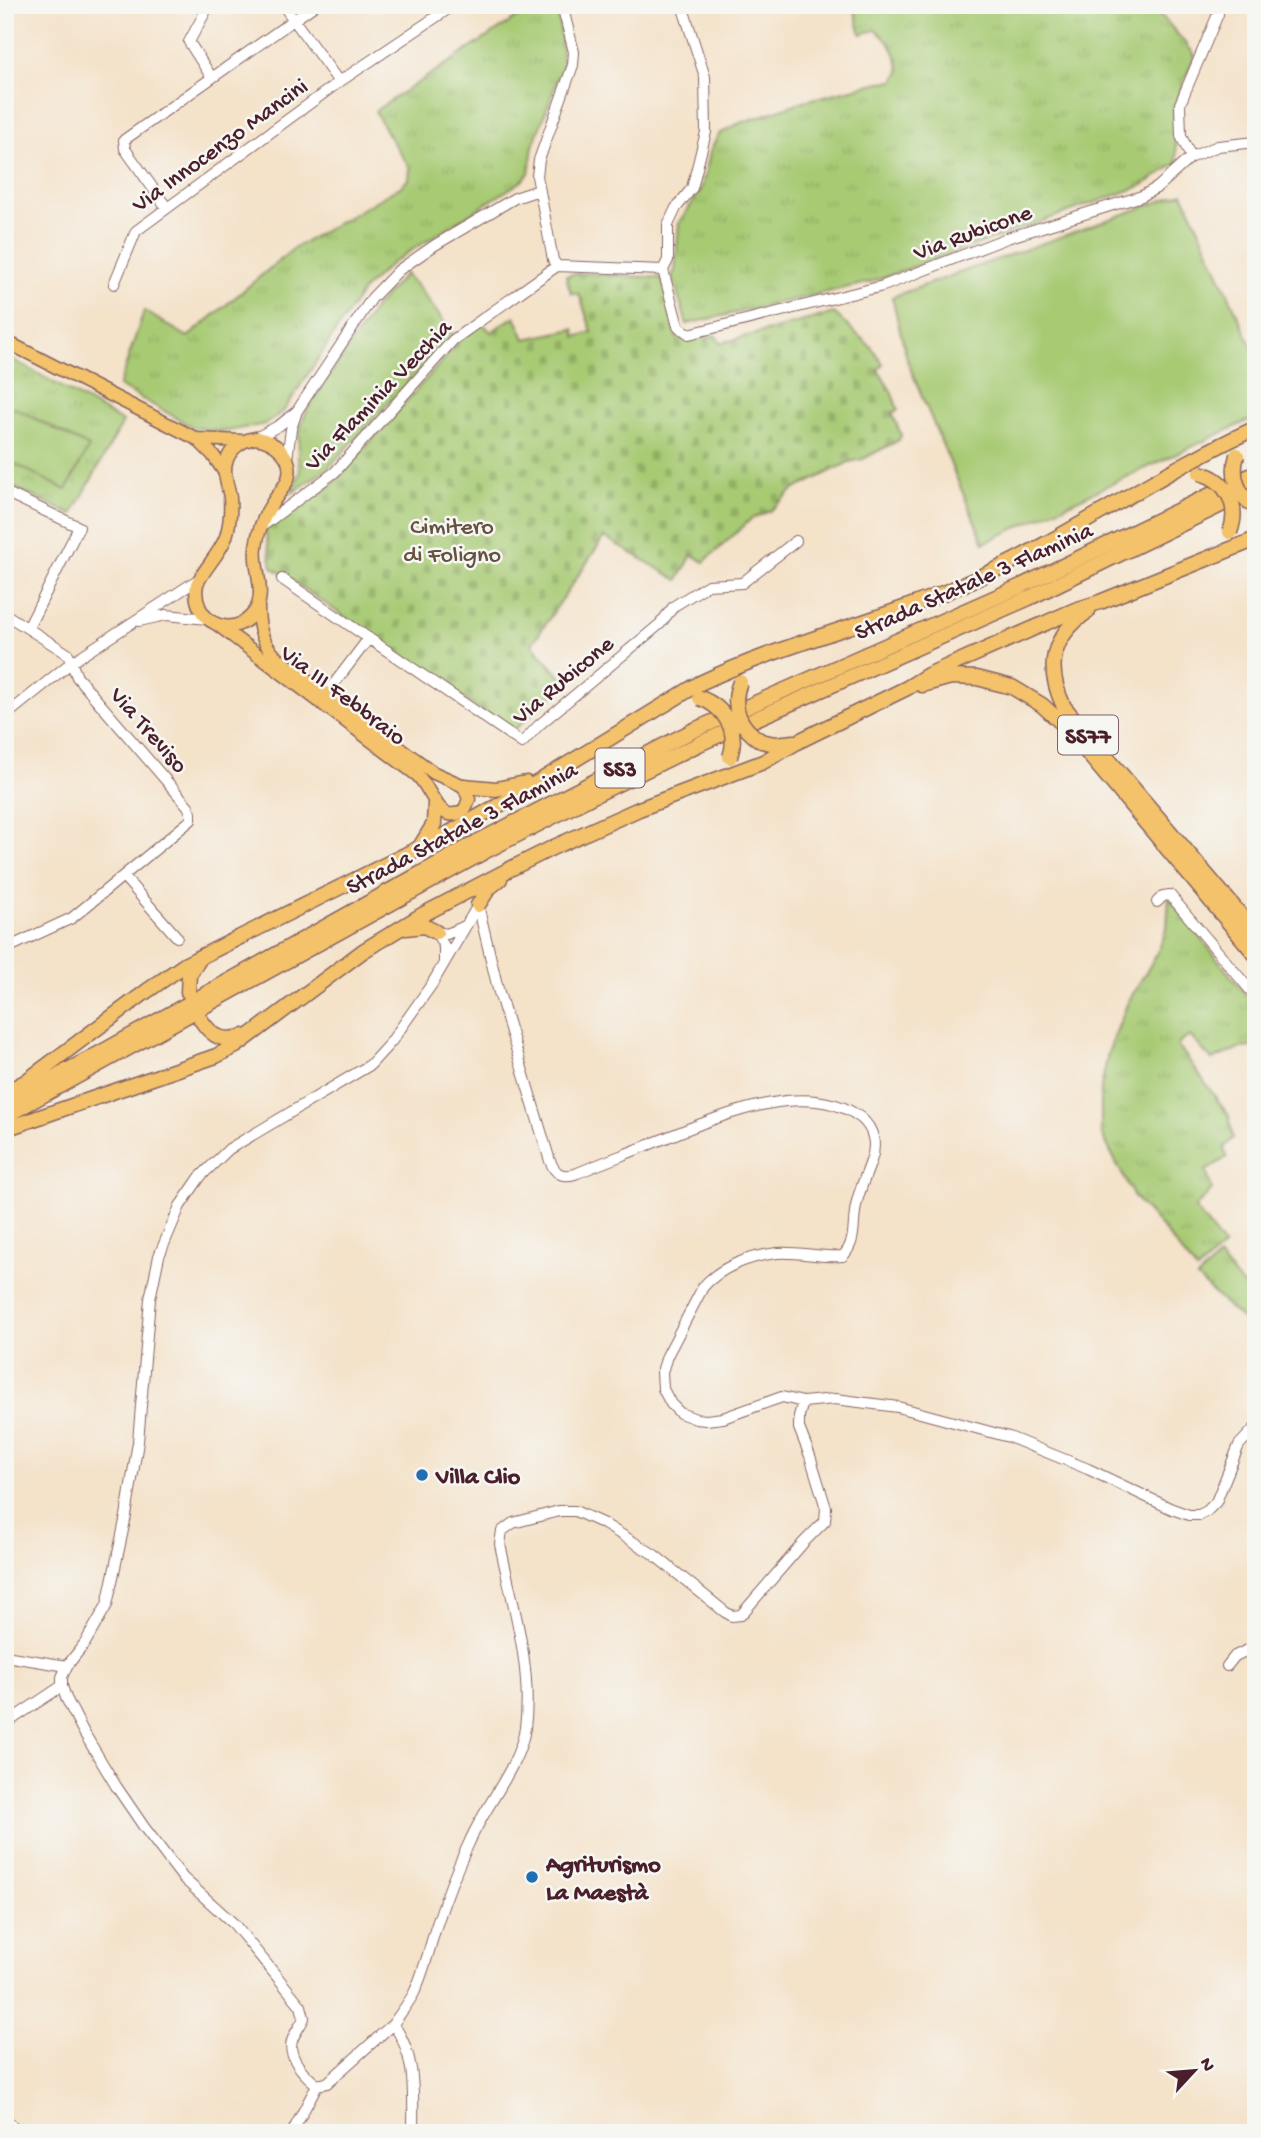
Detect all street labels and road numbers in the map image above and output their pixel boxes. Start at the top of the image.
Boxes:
street label: Via Innocenzo Mancini [127,73,315,221]
street label: Via Rubicone [909,199,1037,269]
street label: Via Flaminia Vecchia [299,314,460,479]
street label: Strada Statale 3 Flaminia [851,517,1099,649]
street label: Via Rubicone [507,630,621,733]
street label: Via III Febbraio [272,639,411,754]
street label: Via Treviso [101,681,193,780]
road number: SS77 [1058,716,1118,754]
road number: SS3 [596,748,644,788]
street label: Strada Statale 3 Flaminia [342,756,584,903]

